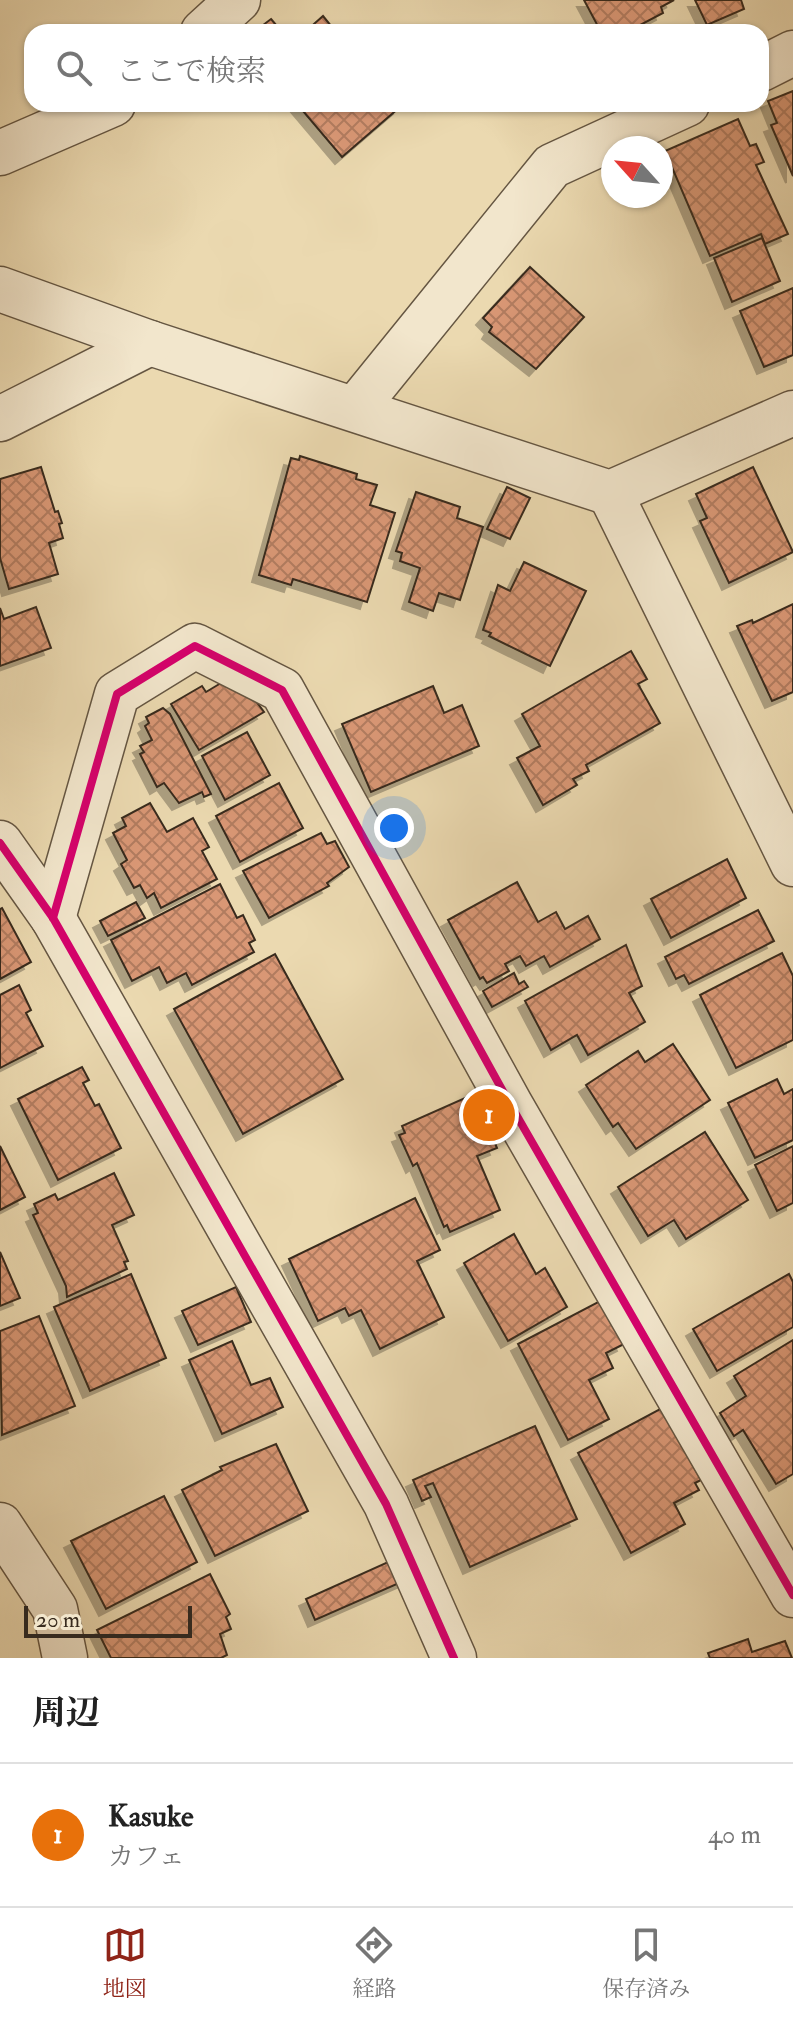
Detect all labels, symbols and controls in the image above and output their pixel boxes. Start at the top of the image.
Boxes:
search box [24,24,769,112]
icon: search [52,46,96,90]
text: ここで検索 [116,53,266,90]
north arrow [601,136,673,208]
your location [374,808,414,848]
pin: 1 [463,1085,515,1145]
scale bar [24,1602,192,1638]
text: 20 m [36,1606,80,1634]
text: 周辺 [32,1692,100,1735]
text: Kasuke [108,1798,194,1835]
text: 1 [53,1819,63,1851]
text: 40 m [708,1819,761,1851]
text: カフェ [108,1841,185,1873]
tab: 地図 [103,1923,147,2003]
tab: 経路 [352,1923,396,2003]
tab: 保存済み [602,1923,690,2003]

